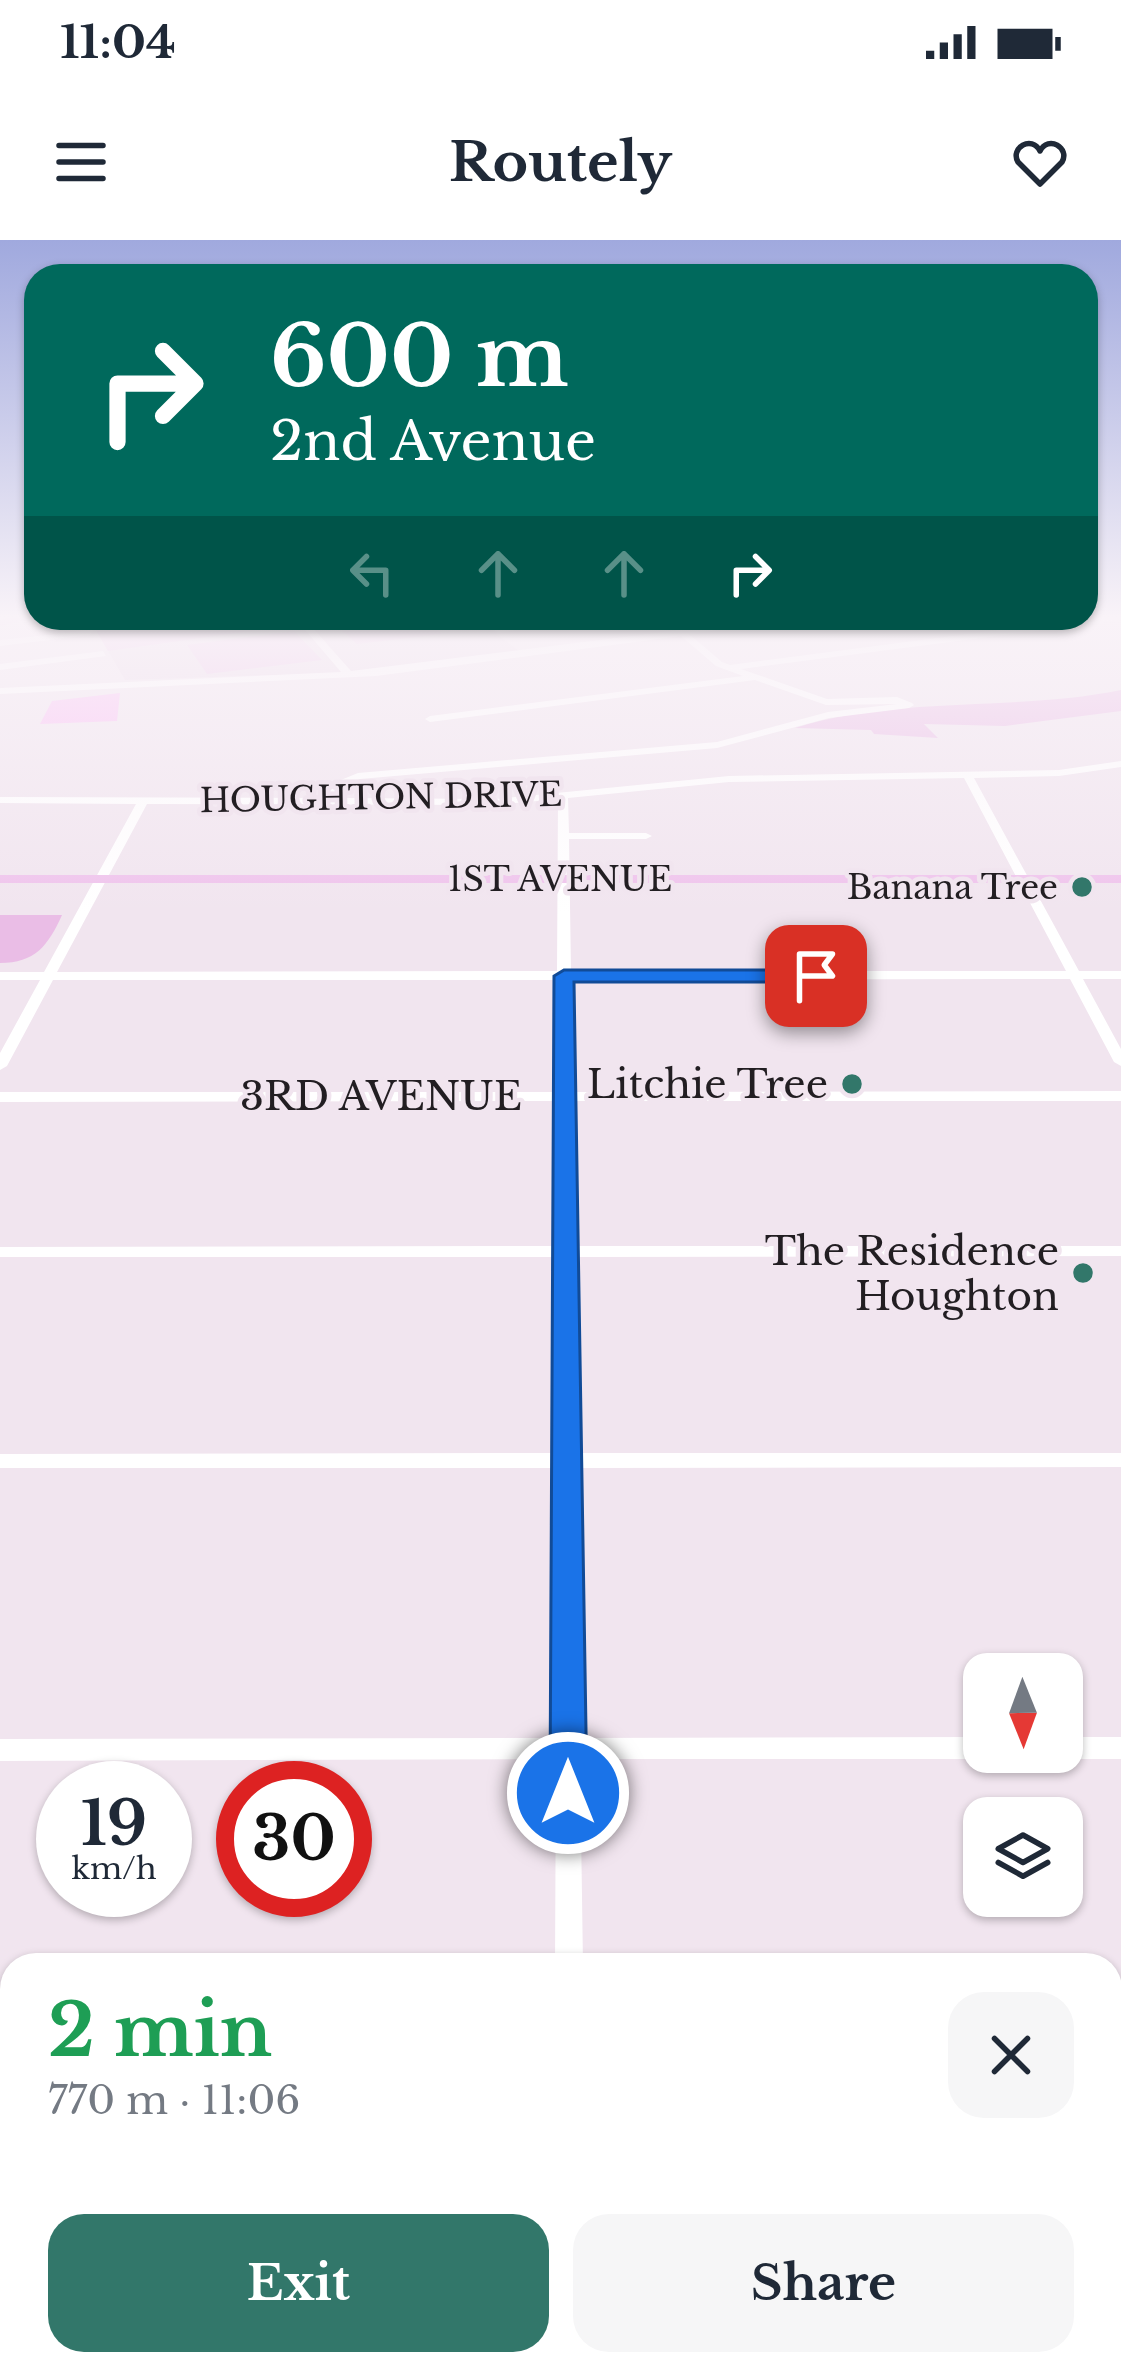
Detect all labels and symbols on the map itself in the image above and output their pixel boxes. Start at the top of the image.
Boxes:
street label: HOUGHTON DRIVE [199,774,563,821]
street label: 1ST AVENUE [448,859,672,900]
place label: Banana Tree [847,867,1058,908]
marker: Banana Tree [1069,874,1095,900]
pin [765,925,867,1027]
place label: Litchie Tree [587,1060,828,1109]
marker: Litchie Tree [839,1071,865,1097]
street label: 3RD AVENUE [240,1072,522,1121]
place label: The Residence Houghton [765,1227,1059,1321]
marker: The Residence Houghton [1070,1260,1096,1286]
north arrow [963,1653,1083,1773]
position arrow [505,1730,631,1856]
speed limit sign: 30 [216,1761,372,1917]

